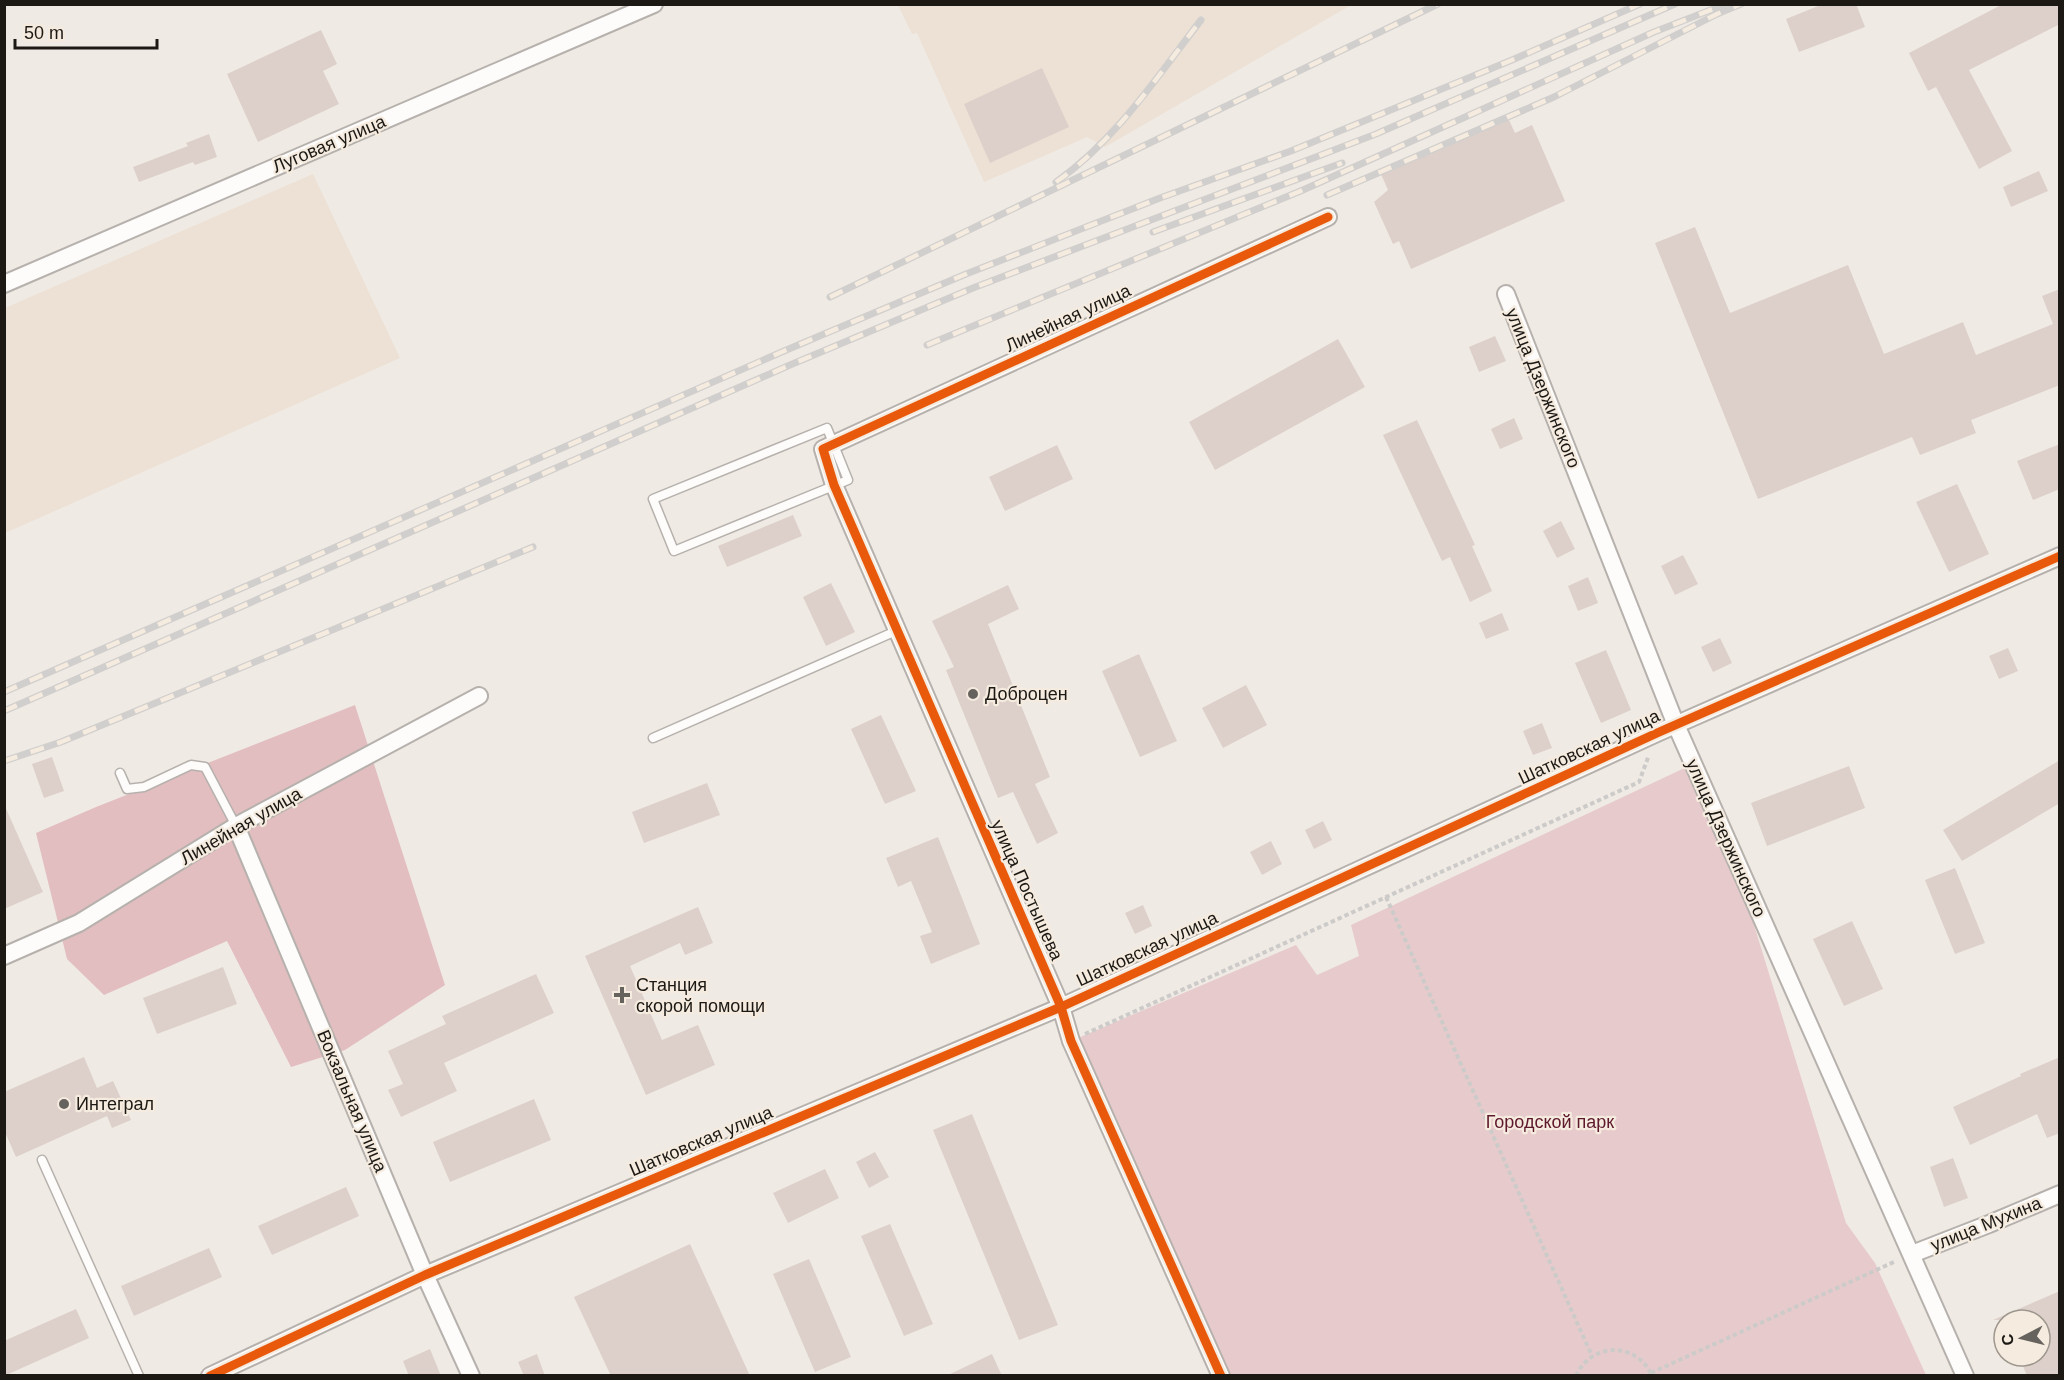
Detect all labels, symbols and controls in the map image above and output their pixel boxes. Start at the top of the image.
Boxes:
scale bar [15,12,158,50]
text: 50 m [24,23,64,43]
street label: Луговая улица [269,111,389,177]
street label: Линейная улица [1002,280,1135,356]
street label: улица Дзержинского [1502,305,1584,471]
place label: Доброцен [985,684,1068,704]
marker: Доброцен [966,687,980,701]
street label: Шатковская улица [1515,705,1664,788]
street label: улица Дзержинского [1682,756,1770,920]
street label: Линейная улица [177,783,306,869]
street label: улица Постышева [987,817,1067,964]
street label: Шатковская улица [1073,907,1222,990]
place label: Станция скорой помощи [636,975,765,1016]
marker: Станция скорой помощи [613,986,631,1004]
street label: Вокзальная улица [313,1027,391,1176]
place label: Интеграл [76,1094,154,1114]
marker: Интеграл [57,1097,71,1111]
street label: Шатковская улица [627,1101,776,1180]
park label: Городской парк [1486,1112,1614,1132]
street label: улица Мухина [1928,1192,2045,1255]
north arrow [1992,1308,2052,1368]
text: С [1998,1333,2017,1347]

